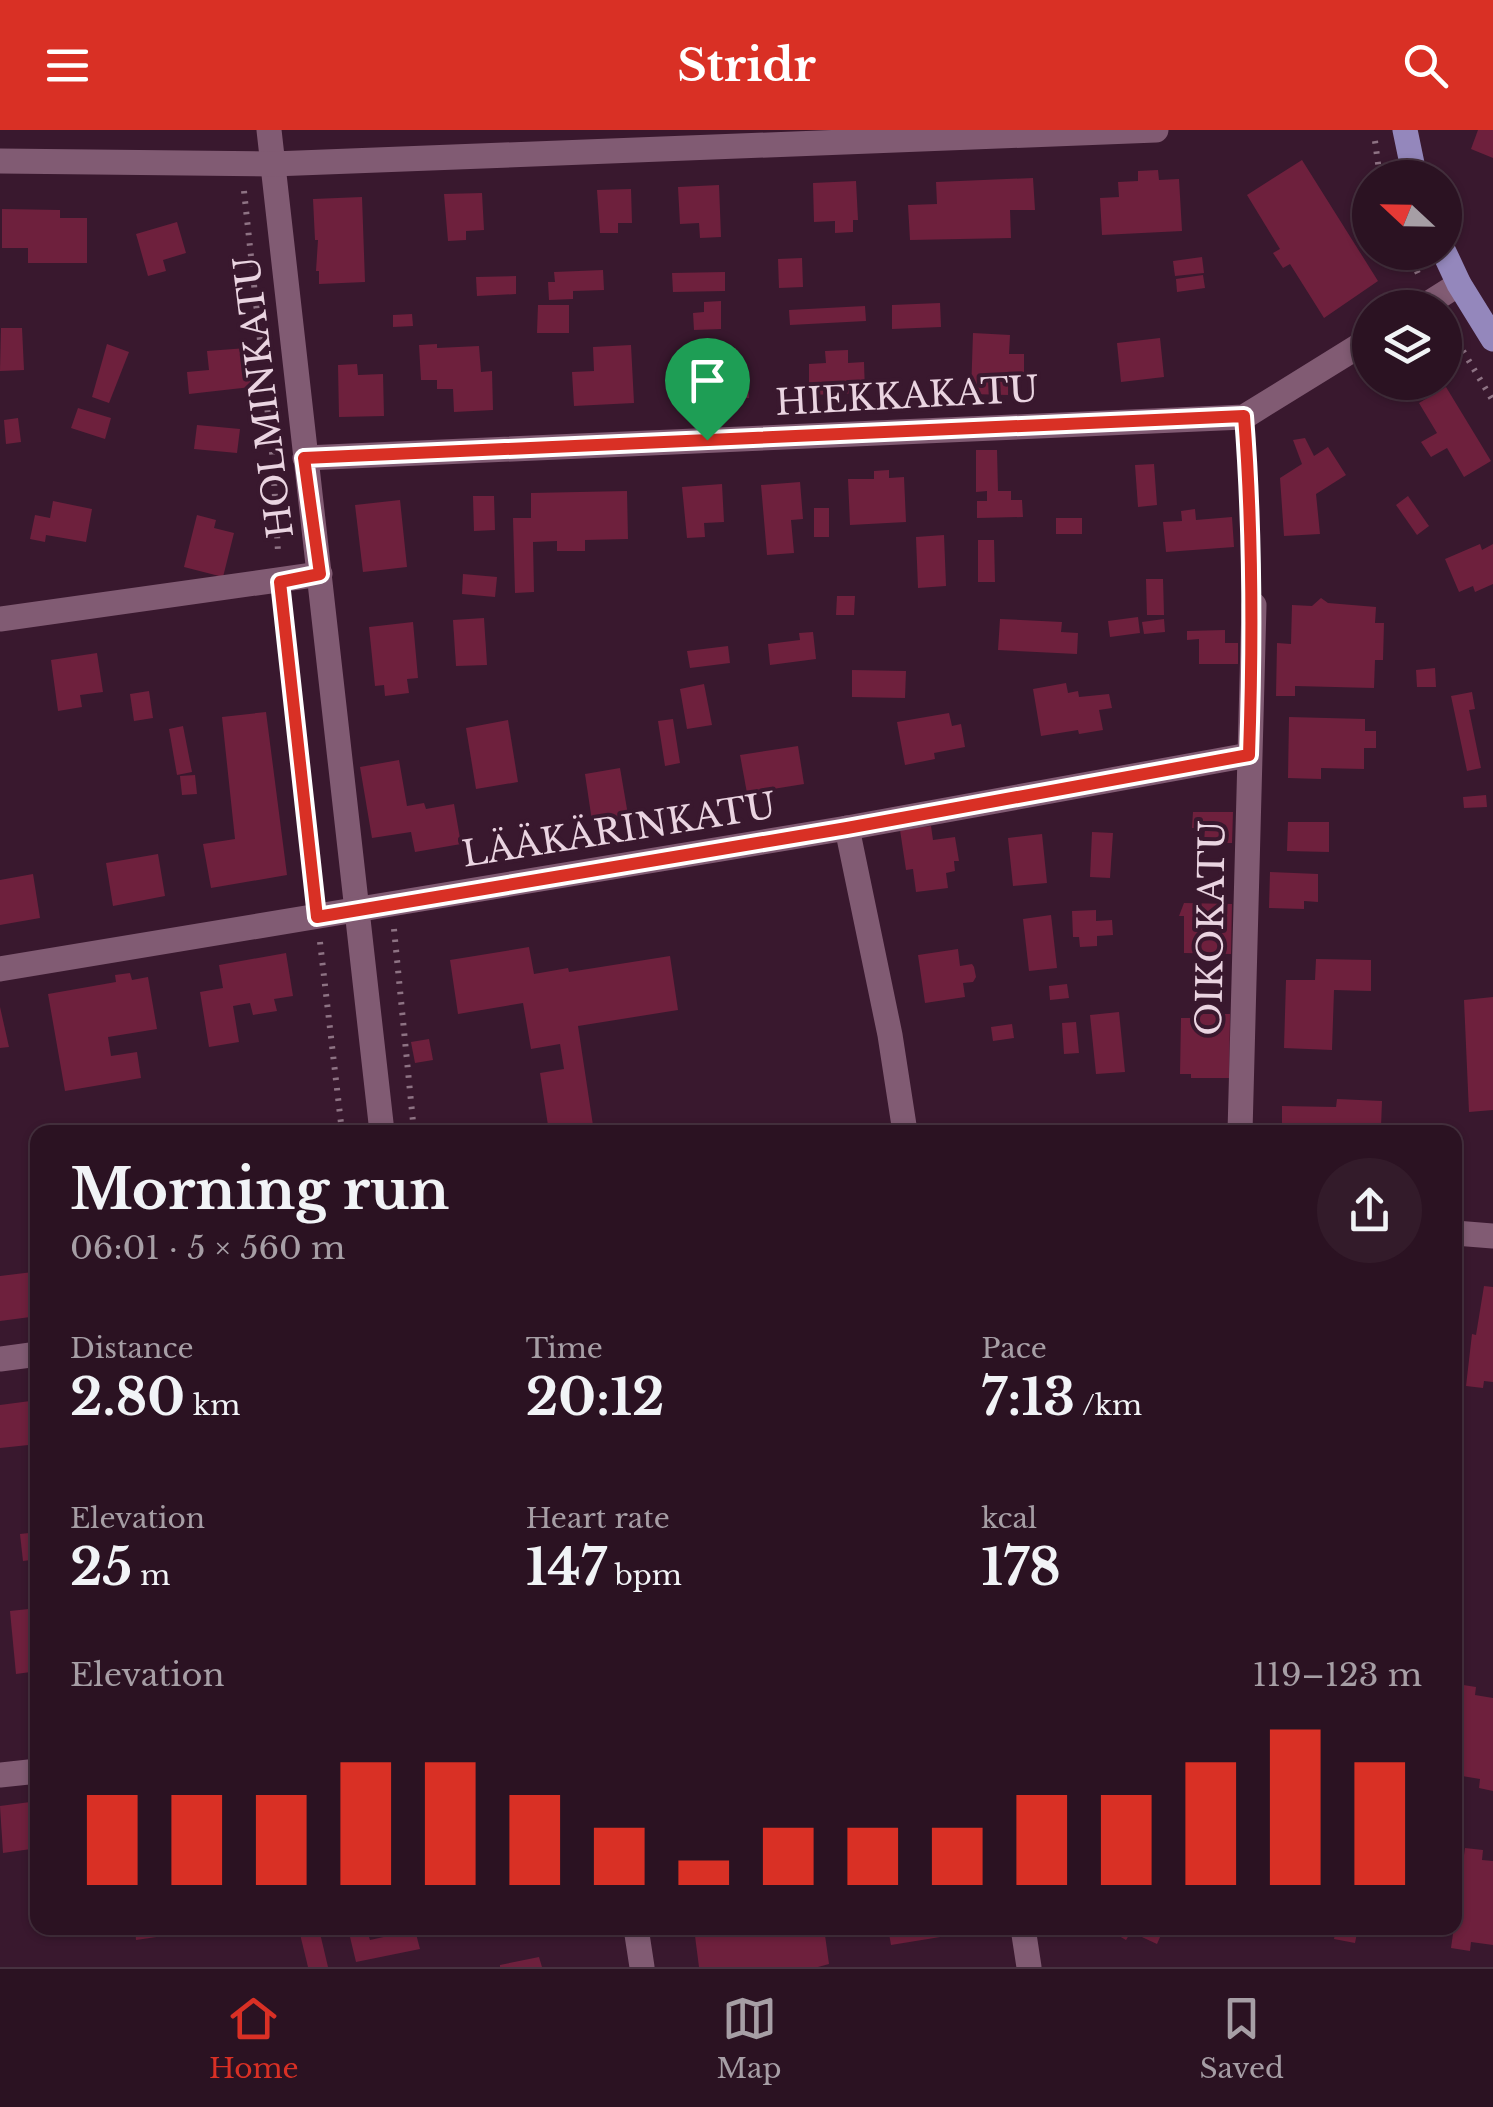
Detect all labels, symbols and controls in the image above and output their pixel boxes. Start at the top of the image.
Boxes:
text: Stridr [677,37,816,93]
icon: menu [40,38,95,93]
icon: search [1398,38,1453,93]
north arrow [1352,160,1462,270]
map controls [1352,160,1462,400]
street label: HOLMINKATU [225,253,302,541]
button: layers [1352,290,1462,400]
pin [665,338,750,441]
icon: arrive [680,353,735,408]
street label: HIEKKAKATU [774,367,1040,424]
street label: LÄÄKÄRINKATU [459,783,779,876]
street label: OIKOKATU [1187,820,1234,1036]
text: Morning run [70,1156,449,1224]
button: share [1317,1158,1422,1263]
text: 06:01 · 5 × 560 m [70,1228,345,1268]
text: Distance [70,1331,193,1366]
text: Time [526,1331,603,1366]
text: Pace [981,1331,1047,1366]
text: 2.80 [70,1366,185,1429]
text: 20:12 [526,1366,665,1429]
text: 7:13 [981,1366,1075,1429]
text: km [185,1388,240,1423]
text: /km [1075,1388,1142,1423]
text: Elevation [70,1501,205,1536]
text: Heart rate [526,1501,670,1536]
text: kcal [981,1501,1037,1536]
text: 25 [70,1536,132,1599]
text: 147 [526,1536,606,1599]
text: 178 [981,1536,1061,1599]
text: m [132,1558,170,1593]
text: bpm [606,1558,682,1593]
text: Elevation [70,1655,224,1695]
text: 119–123 m [1252,1655,1422,1695]
tab: Home [209,1991,299,2086]
tab: Map [717,1991,782,2086]
tab: Saved [1200,1991,1284,2086]

